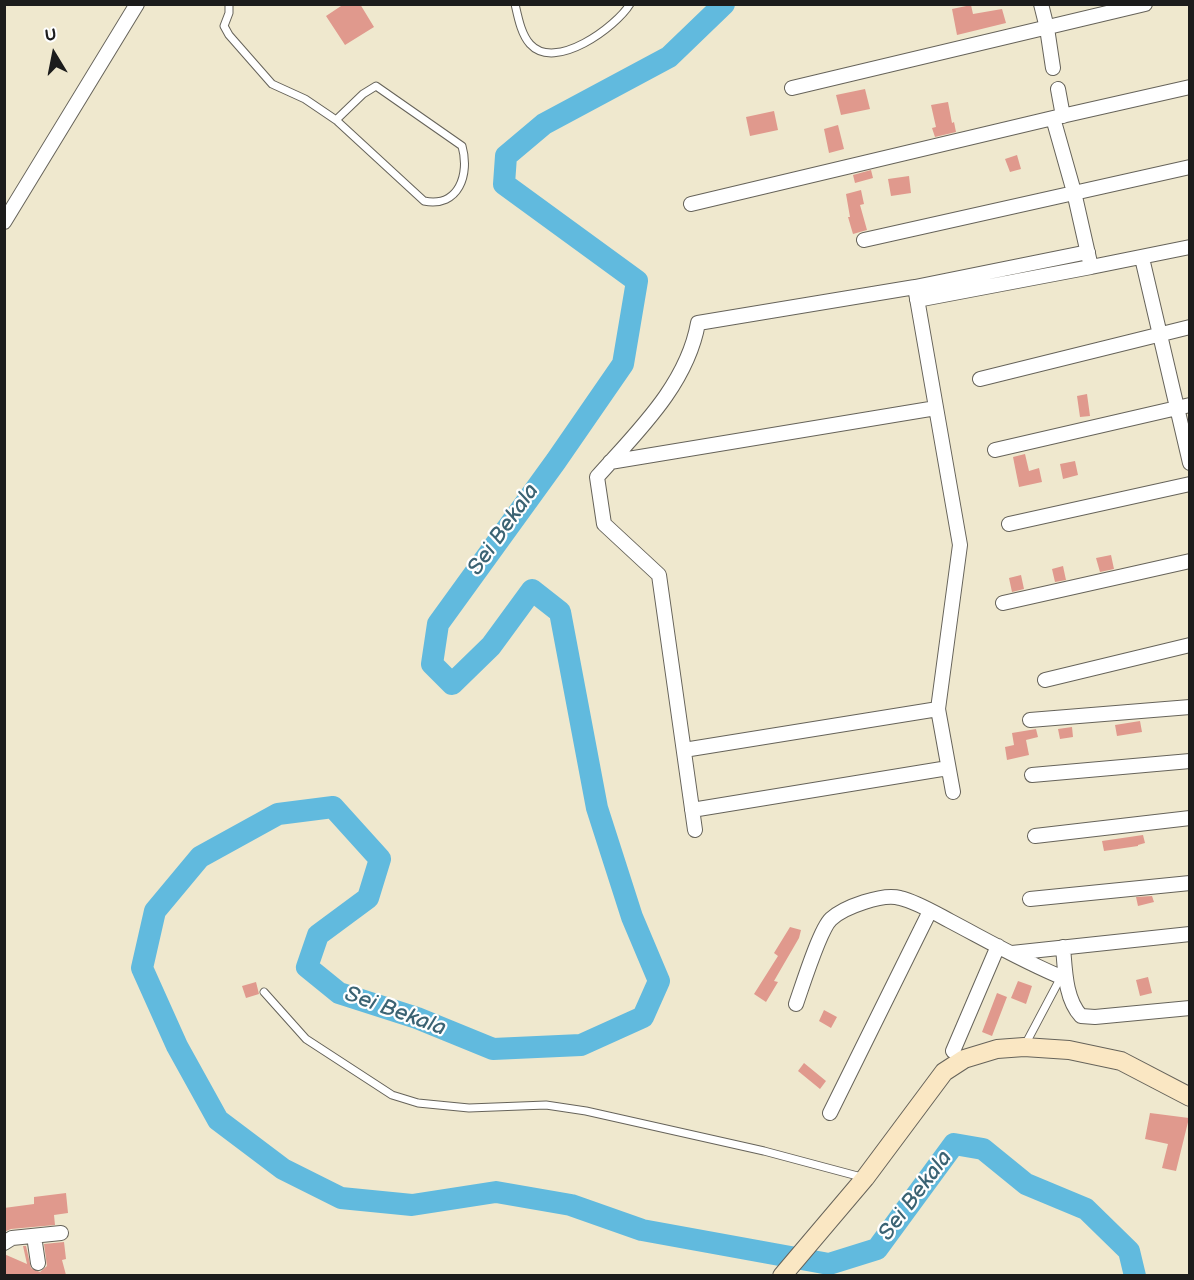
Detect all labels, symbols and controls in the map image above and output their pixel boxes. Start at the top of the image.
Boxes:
north arrow [24,24,84,84]
text: U [44,25,58,46]
water label: Sei Bekala [463,479,545,581]
water label: Sei Bekala [341,981,449,1043]
water label: Sei Bekala [874,1146,958,1246]

